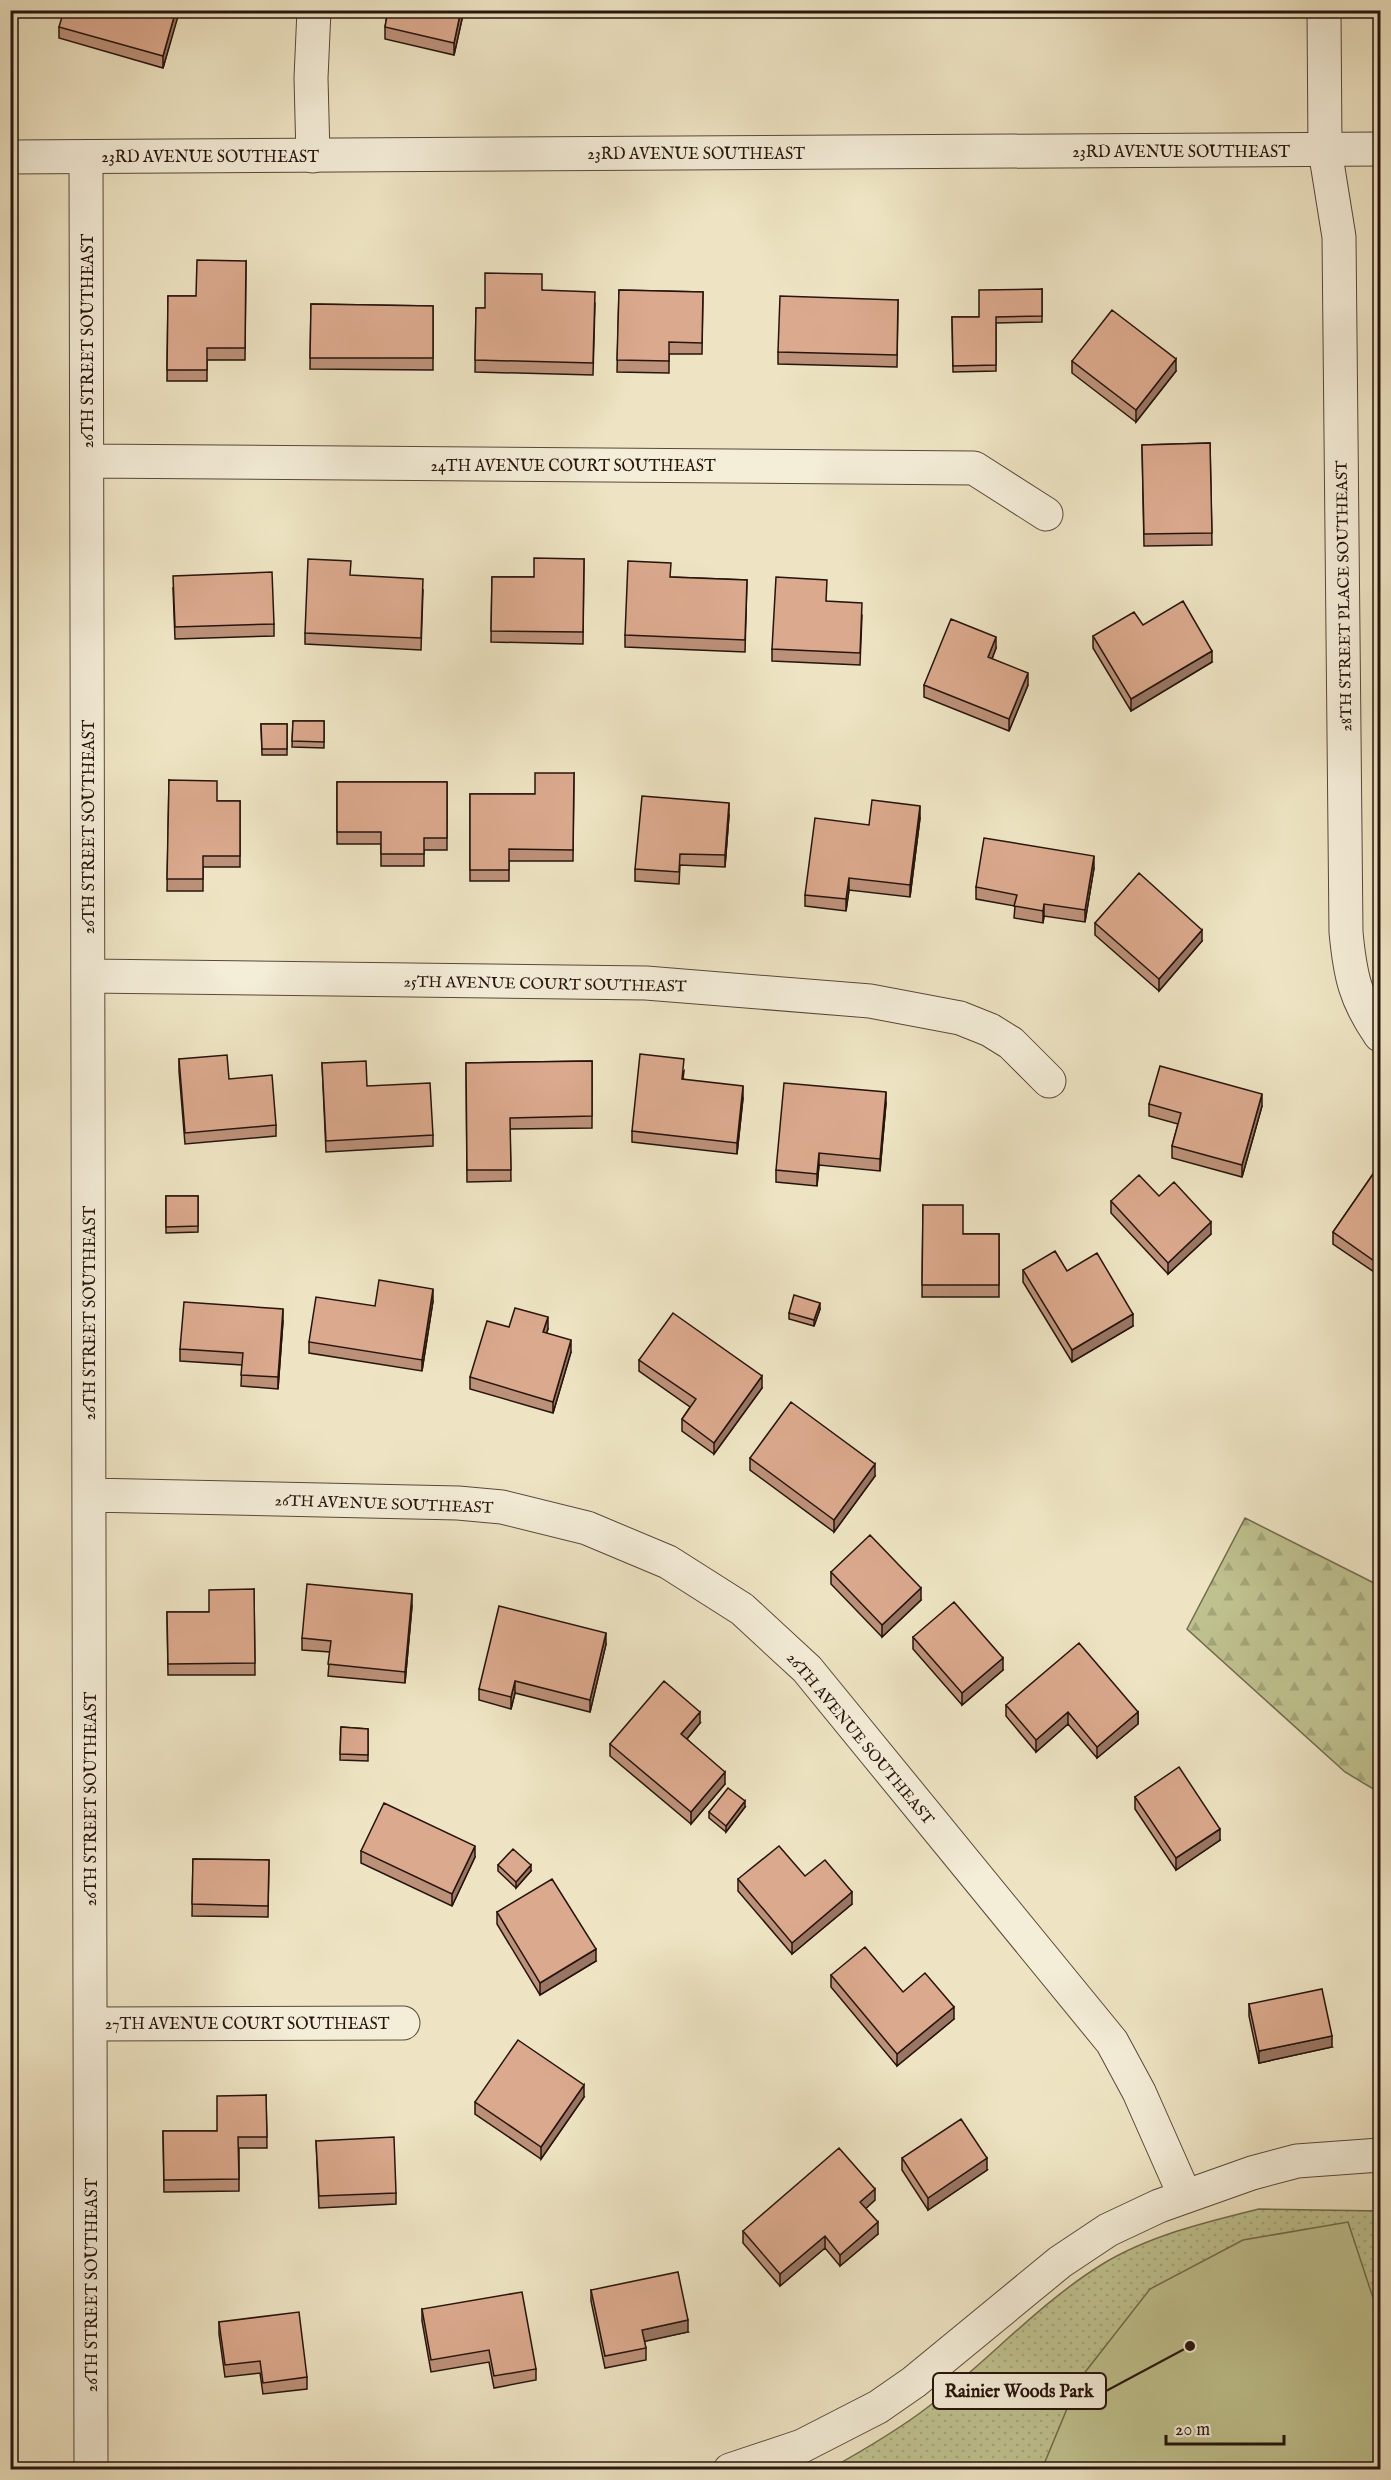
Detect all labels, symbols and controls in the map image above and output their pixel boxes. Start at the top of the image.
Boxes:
street label: 23RD AVENUE SOUTHEAST [1072,143,1290,163]
street label: 23RD AVENUE SOUTHEAST [587,145,805,165]
street label: 23RD AVENUE SOUTHEAST [101,148,319,168]
street label: 26TH STREET SOUTHEAST [79,233,99,448]
street label: 24TH AVENUE COURT SOUTHEAST [430,457,716,477]
street label: 28TH STREET PLACE SOUTHEAST [1333,460,1357,732]
street label: 26TH STREET SOUTHEAST [80,719,100,934]
street label: 25TH AVENUE COURT SOUTHEAST [403,973,687,997]
street label: 26TH STREET SOUTHEAST [81,1205,101,1420]
street label: 26TH AVENUE SOUTHEAST [274,1491,494,1519]
street label: 26TH AVENUE SOUTHEAST [781,1649,938,1830]
street label: 26TH STREET SOUTHEAST [82,1691,102,1906]
street label: 27TH AVENUE COURT SOUTHEAST [105,2015,390,2035]
street label: 26TH STREET SOUTHEAST [83,2177,103,2392]
callout: Rainier Woods Park [933,2373,1106,2409]
text: Rainier Woods Park [944,2381,1095,2404]
scale bar [1166,2408,1284,2446]
text: 20 m [1175,2419,1210,2442]

